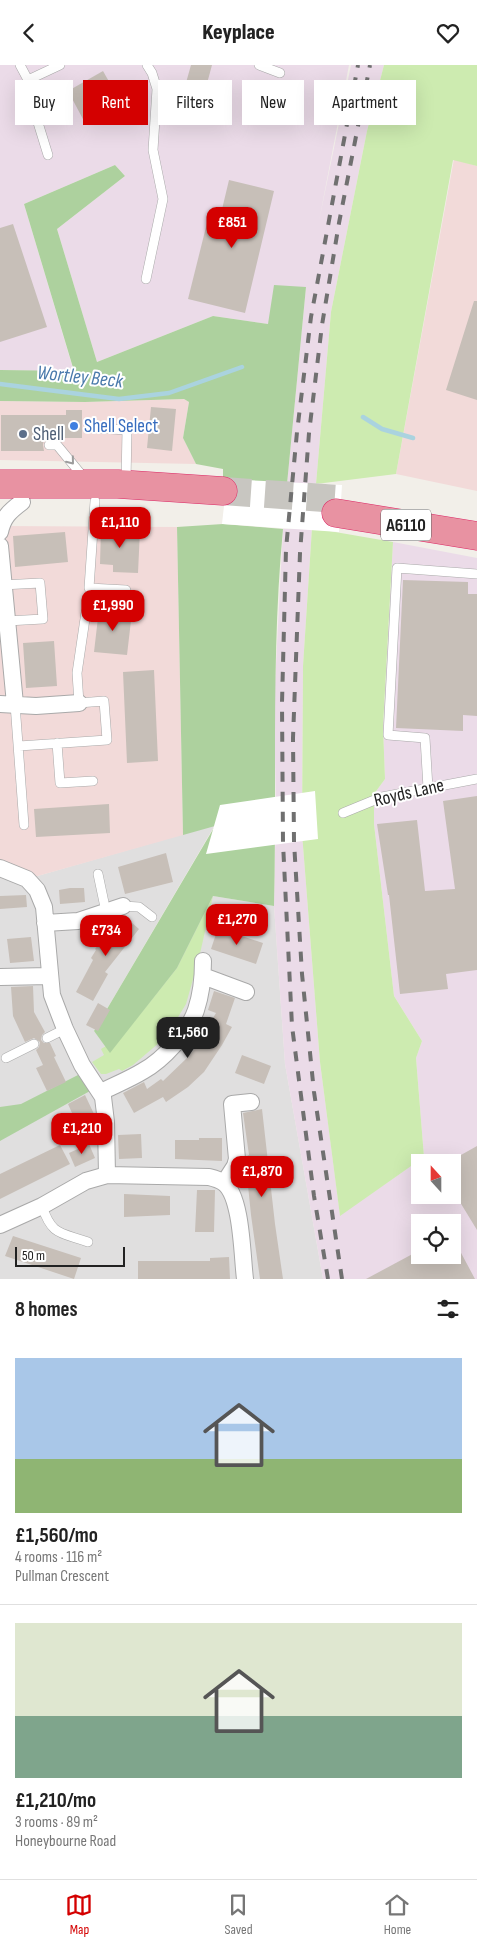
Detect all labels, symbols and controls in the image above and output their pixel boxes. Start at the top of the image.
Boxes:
icon: back [15,19,43,47]
text: Keyplace [202,19,275,46]
icon: heart [434,19,462,47]
chip: Buy [15,80,73,125]
chip: Rent [83,80,148,125]
chip: Filters [158,80,232,125]
chip: New [242,80,304,125]
chip: Apartment [314,80,416,125]
pin: £851 [202,207,262,249]
text: £851 [217,213,247,232]
water label: Wortley Beck [36,361,125,393]
place label: Shell Select [84,415,158,438]
marker: Shell Select [68,420,80,432]
place label: Shell [33,423,64,446]
marker: Shell [17,428,29,440]
one-way arrow [65,456,74,465]
pin: £1,110 [79,507,161,549]
road number: A6110 [381,509,431,541]
text: £1,110 [101,513,139,532]
pin: £1,990 [72,589,154,632]
text: £1,990 [92,596,134,615]
street label: Royds Lane [372,774,446,812]
pin: £1,270 [196,903,278,946]
text: £1,270 [217,910,257,929]
pin: £734 [76,915,136,957]
text: £734 [91,921,121,940]
pin: £1,560 [147,1017,229,1059]
text: £1,560 [168,1023,208,1042]
pin: £1,210 [41,1113,123,1155]
text: £1,210 [62,1119,102,1138]
north arrow [411,1154,461,1204]
map controls [411,1154,461,1264]
pin: £1,870 [221,1155,303,1198]
text: £1,870 [242,1162,282,1181]
button: locate [411,1214,461,1264]
scale bar [15,1244,125,1267]
text: 50 m [22,1247,45,1264]
icon: filters [434,1295,462,1323]
text: 8 homes [15,1297,78,1322]
icon: home [194,1390,284,1480]
text: £1,560/mo [15,1523,98,1548]
text: 4 rooms · 116 m² [15,1548,102,1567]
text: Pullman Crescent [15,1567,109,1586]
icon: home [194,1656,284,1746]
text: £1,210/mo [15,1788,96,1813]
text: 3 rooms · 89 m² [15,1813,98,1832]
text: Honeybourne Road [15,1832,116,1851]
tab: Map [65,1891,93,1938]
tab: Saved [224,1891,253,1938]
tab: Home [383,1891,411,1938]

